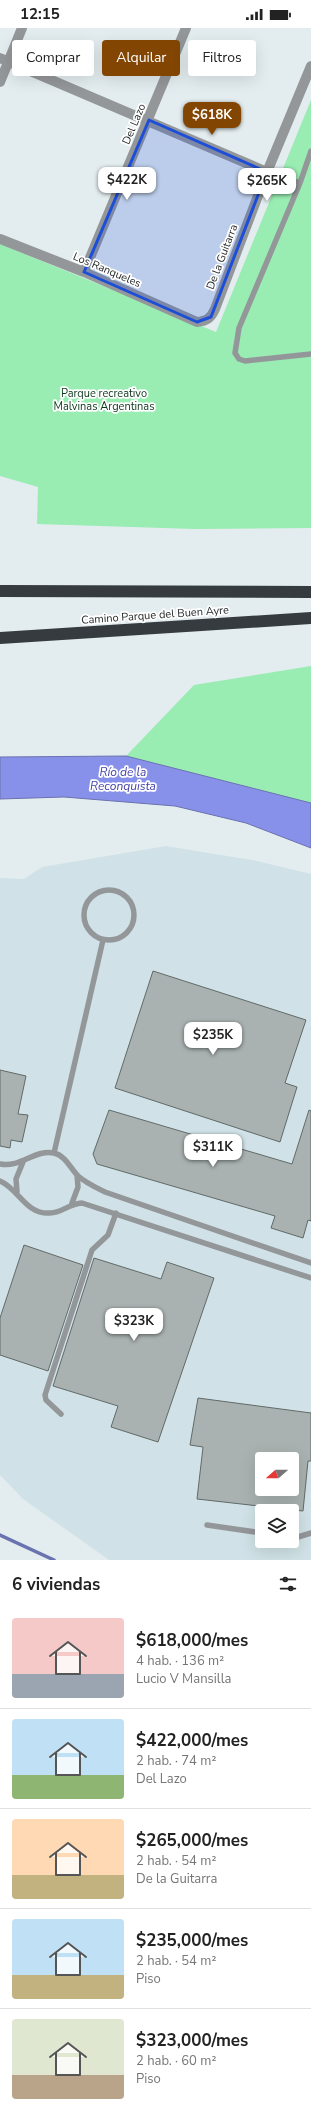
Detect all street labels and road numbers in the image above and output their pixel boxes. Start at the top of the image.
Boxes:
street label: Del Lazo [119,101,149,147]
street label: De la Guitarra [203,222,241,292]
street label: Los Ranqueles [71,249,143,291]
street label: Camino Parque del Buen Ayre [81,602,229,628]

